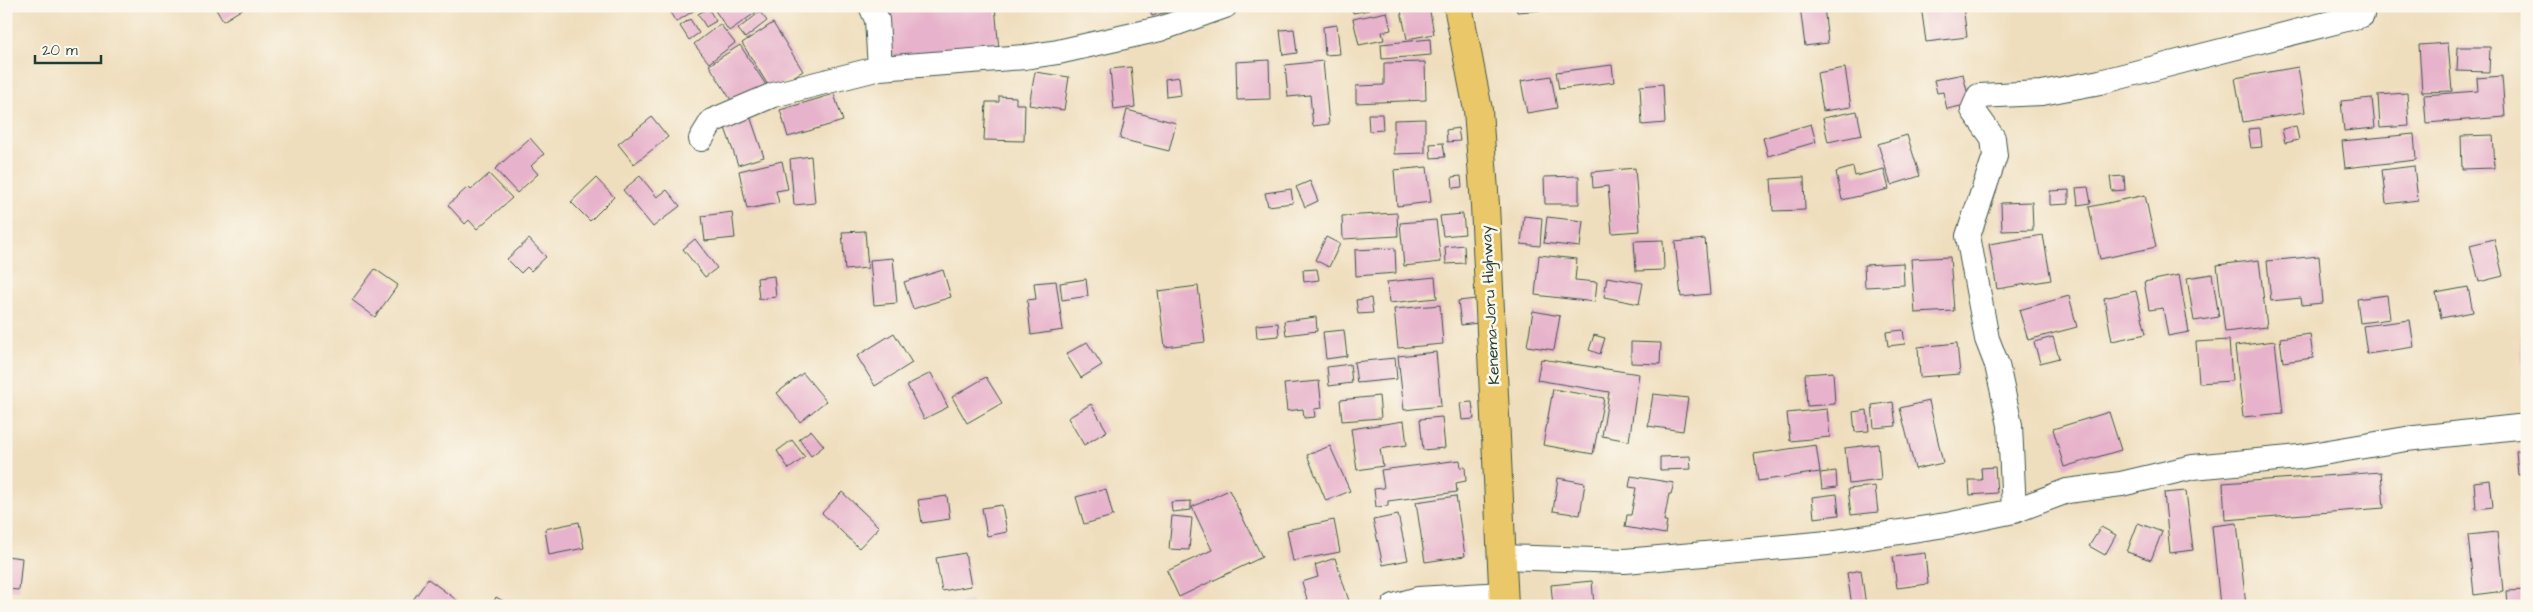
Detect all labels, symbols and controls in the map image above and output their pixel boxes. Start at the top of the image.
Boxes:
scale bar [35,32,101,64]
text: 20 m [42,40,78,61]
street label: Kenema-Joru Highway [1475,224,1506,385]

